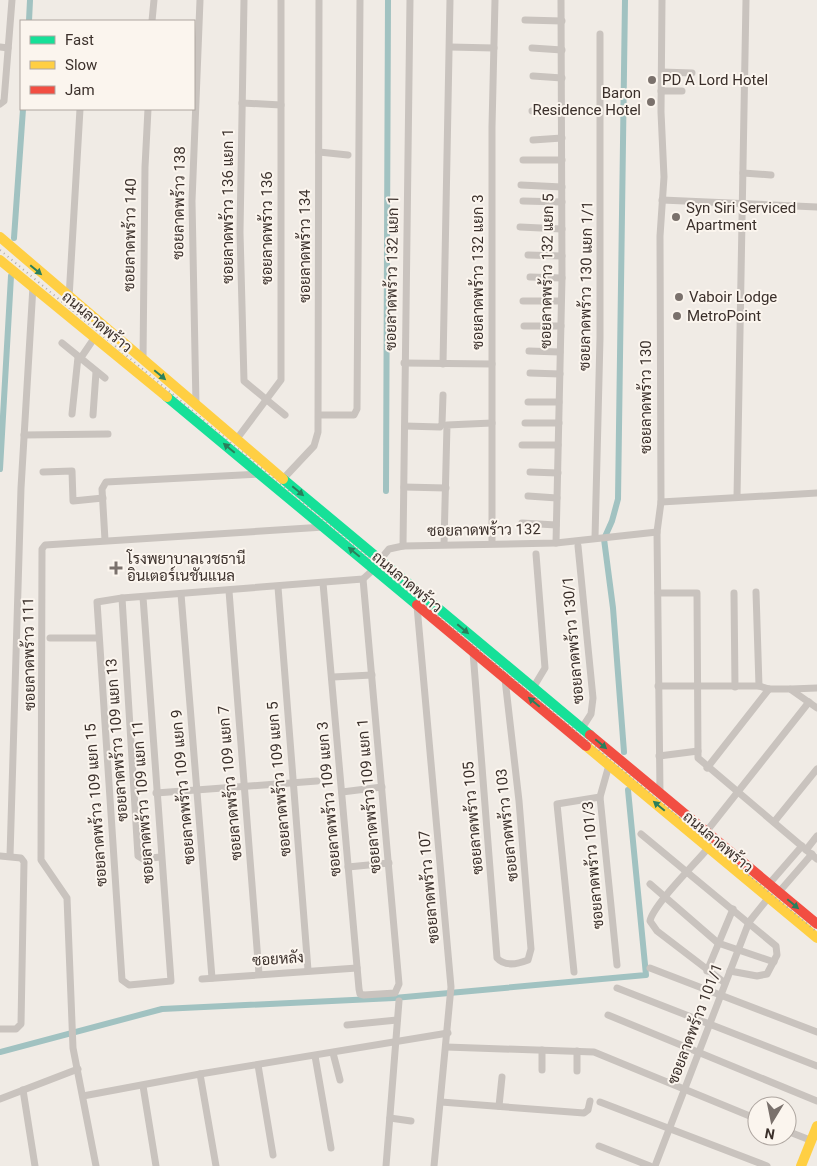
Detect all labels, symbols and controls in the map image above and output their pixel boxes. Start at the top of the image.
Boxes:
legend [20,20,195,110]
text: Fast [65,31,94,49]
text: Slow [65,56,97,74]
place label: PD A Lord Hotel [662,71,768,89]
marker: PD A Lord Hotel [646,74,658,86]
text: Jam [65,81,95,99]
place label: Baron Residence Hotel [532,84,641,119]
marker: Baron Residence Hotel [645,96,657,108]
street label: ซอยลาดพร้าว 136 แยก 1 [218,128,237,284]
street label: ซอยลาดพร้าว 138 [168,146,189,260]
street label: ซอยลาดพร้าว 136 [257,171,276,285]
street label: ซอยลาดพร้าว 140 [119,178,140,292]
street label: ซอยลาดพร้าว 134 [295,189,314,303]
street label: ซอยลาดพร้าว 132 แยก 5 [536,193,557,349]
street label: ซอยลาดพร้าว 132 แยก 3 [468,194,487,350]
street label: ซอยลาดพร้าว 132 แยก 1 [381,195,402,351]
place label: Syn Siri Serviced Apartment [686,199,796,234]
street label: ซอยลาดพร้าว 130 แยก 1/1 [575,201,596,371]
marker: Syn Siri Serviced Apartment [670,211,682,223]
one-way arrow [30,264,42,275]
street label: ถนนลาดพร้าว [58,287,136,356]
place label: Vaboir Lodge [689,288,777,306]
marker: Vaboir Lodge [673,291,685,303]
place label: MetroPoint [687,307,761,325]
marker: MetroPoint [671,310,683,322]
street label: ซอยลาดพร้าว 130 [636,340,655,454]
one-way arrow [153,370,166,381]
one-way arrow [223,443,235,454]
one-way arrow [291,486,304,497]
street label: ซอยลาดพร้าว 132 [427,519,541,540]
one-way arrow [348,546,360,558]
street label: ถนนลาดพร้าว [368,547,446,616]
place label: โรงพยาบาลเวชธานี อินเตอร์เนชันแนล [126,549,245,585]
marker: โรงพยาบาลเวชธานี อินเตอร์เนชันแนล [109,561,123,575]
street label: ซอยลาดพร้าว 130/1 [557,575,588,705]
street label: ซอยลาดพร้าว 111 [18,597,39,711]
one-way arrow [456,623,469,634]
street label: ซอยลาดพร้าว 109 แยก 13 [101,658,132,822]
one-way arrow [527,697,540,708]
street label: ซอยลาดพร้าว 109 แยก 5 [262,701,295,857]
street label: ซอยลาดพร้าว 109 แยก 7 [213,705,246,861]
street label: ซอยลาดพร้าว 109 แยก 9 [166,709,199,865]
street label: ซอยลาดพร้าว 109 แยก 1 [352,718,385,874]
street label: ซอยลาดพร้าว 109 แยก 11 [127,720,158,884]
street label: ซอยลาดพร้าว 109 แยก 3 [312,721,345,877]
street label: ซอยลาดพร้าว 109 แยก 15 [80,723,111,887]
one-way arrow [594,739,607,750]
street label: ซอยลาดพร้าว 105 [458,761,487,875]
street label: ซอยลาดพร้าว 103 [491,768,522,882]
street label: ซอยลาดพร้าว 101/3 [577,800,608,930]
one-way arrow [653,801,666,812]
street label: ถนนลาดพร้าว [679,807,757,876]
street label: ซอยลาดพร้าว 107 [414,830,443,944]
one-way arrow [787,898,799,909]
street label: ซอยหลัง [252,948,304,970]
street label: ซอยลาดพร้าว 101/1 [663,961,726,1087]
north arrow [747,1096,797,1146]
text: N [763,1125,776,1143]

